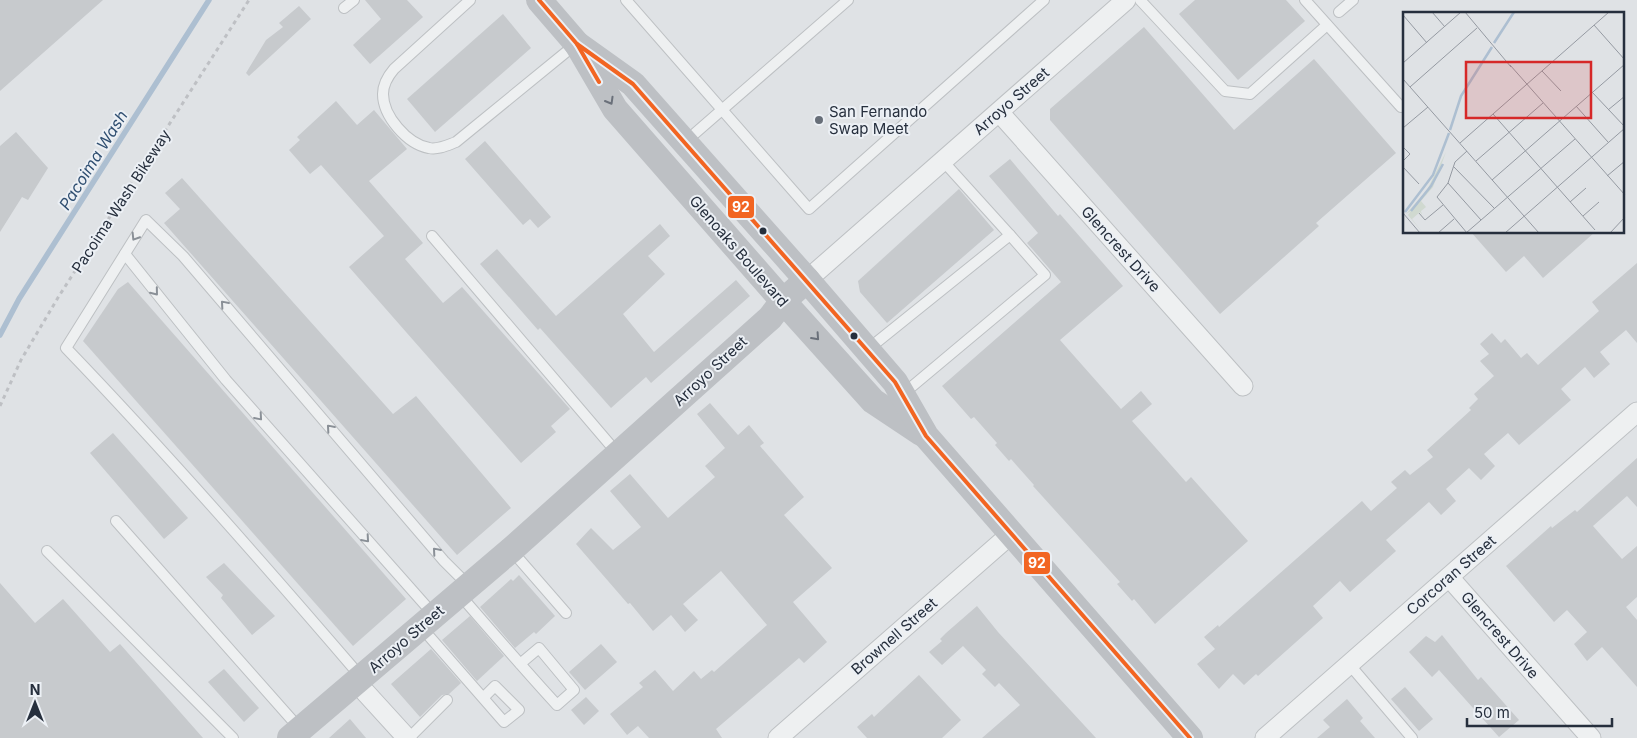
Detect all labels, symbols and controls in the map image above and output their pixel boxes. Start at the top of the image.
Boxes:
inset map [1403,12,1624,234]
street label: Arroyo Street [969,63,1053,139]
one-way arrow [604,96,614,105]
place label: San Fernando Swap Meet [829,102,927,138]
water label: Pacoima Wash [54,107,132,213]
marker: San Fernando Swap Meet [813,114,825,126]
street label: Pacoima Wash Bikeway [68,125,175,276]
street label: Glenoaks Boulevard [685,191,793,311]
line badge: 92 [727,195,755,219]
text: 92 [732,198,750,215]
street label: Glencrest Drive [1077,202,1165,296]
unlabelled marker [758,226,768,236]
one-way arrow [132,231,142,240]
one-way arrow [150,286,158,295]
one-way arrow [221,301,230,310]
unlabelled marker [849,331,859,341]
street label: Arroyo Street [669,332,751,410]
one-way arrow [810,332,819,341]
one-way arrow [253,412,262,421]
one-way arrow [327,425,336,434]
street label: Corcoran Street [1402,531,1500,619]
one-way arrow [361,533,369,542]
one-way arrow [432,548,441,557]
line badge: 92 [1023,551,1051,575]
text: 92 [1028,554,1046,571]
street label: Glencrest Drive [1457,587,1543,683]
street label: Brownell Street [847,593,941,678]
street label: Arroyo Street [364,601,448,677]
north arrow [10,678,60,728]
text: N [30,681,40,698]
scale bar [1467,696,1612,728]
text: 50 m [1474,703,1510,722]

